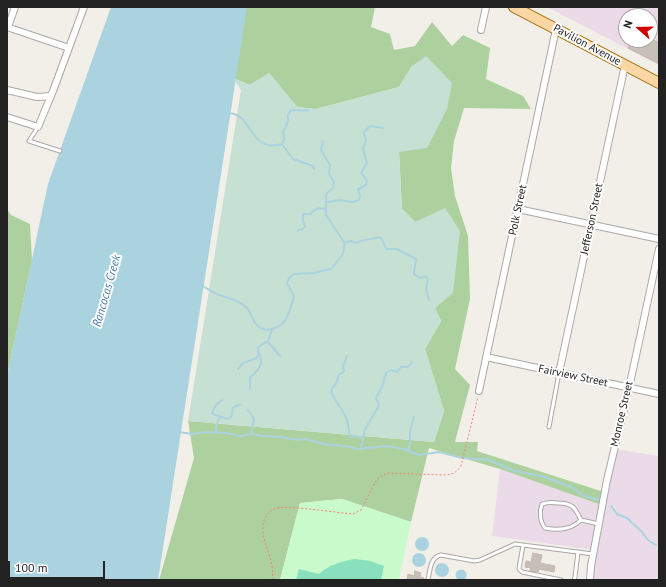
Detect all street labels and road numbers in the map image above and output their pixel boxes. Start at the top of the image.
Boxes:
street label: Pavilion Avenue [551,22,623,68]
street label: Jefferson Street [578,182,606,256]
street label: Polk Street [506,184,530,236]
street label: Fairview Street [537,362,609,390]
street label: Monroe Street [608,380,636,448]

